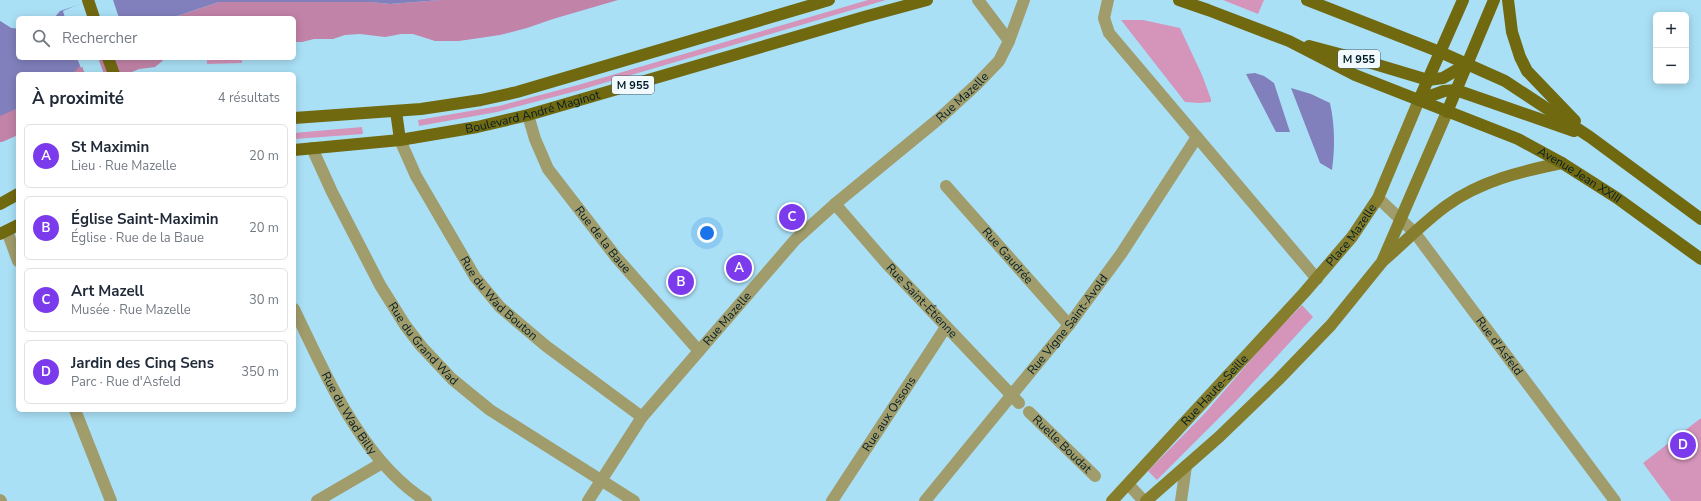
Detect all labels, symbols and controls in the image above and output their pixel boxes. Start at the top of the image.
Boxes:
map controls [1653,12,1689,84]
button: + [1653,12,1689,48]
search box [16,16,296,60]
icon: search [30,27,52,49]
text: Rechercher [62,28,137,48]
button: − [1653,48,1689,84]
road number: M 955 [1338,50,1380,68]
street label: Rue Mazelle [933,69,992,126]
road number: M 955 [612,76,654,94]
street label: Boulevard André Maginot [464,86,602,137]
text: À proximité [32,87,124,110]
text: 4 résultats [218,89,280,107]
text: St Maximin [71,137,149,157]
street label: Avenue Jean XXIII [1535,143,1625,207]
text: A [41,147,51,165]
text: 20 m [249,147,279,165]
text: Lieu · Rue Mazelle [71,157,177,175]
street label: Place Mazelle [1322,201,1380,270]
pin: C [779,202,805,232]
street label: Rue de la Baue [571,203,634,276]
text: Église Saint-Maximin [71,209,219,229]
text: B [42,219,50,237]
text: 20 m [249,219,279,237]
your location [697,223,717,243]
street label: Rue Gaudrée [978,224,1037,287]
text: Église · Rue de la Baue [71,229,204,247]
street label: Rue du Wad Bouton [456,253,541,344]
pin: A [726,253,752,283]
street label: Rue Saint-Étienne [883,260,961,341]
pin: B [668,267,694,297]
street label: Rue Vigne Saint-Avold [1024,271,1111,378]
text: Art Mazell [71,281,144,301]
street label: Rue Mazelle [699,288,755,349]
text: C [42,291,50,309]
text: 30 m [249,291,279,309]
street label: Rue du Grand Wad [385,299,462,389]
text: Musée · Rue Mazelle [71,301,191,319]
street label: Rue d'Asfeld [1472,314,1526,379]
street label: Rue Haute-Seille [1177,351,1252,429]
text: Jardin des Cinq Sens [71,353,214,373]
text: D [41,363,51,381]
text: 350 m [241,363,279,381]
street label: Rue du Wad Billy [318,369,381,459]
text: Parc · Rue d'Asfeld [71,373,181,391]
street label: Rue aux Ossons [859,373,920,455]
street label: Ruelle Boudat [1029,412,1096,477]
pin: D [1670,430,1696,460]

